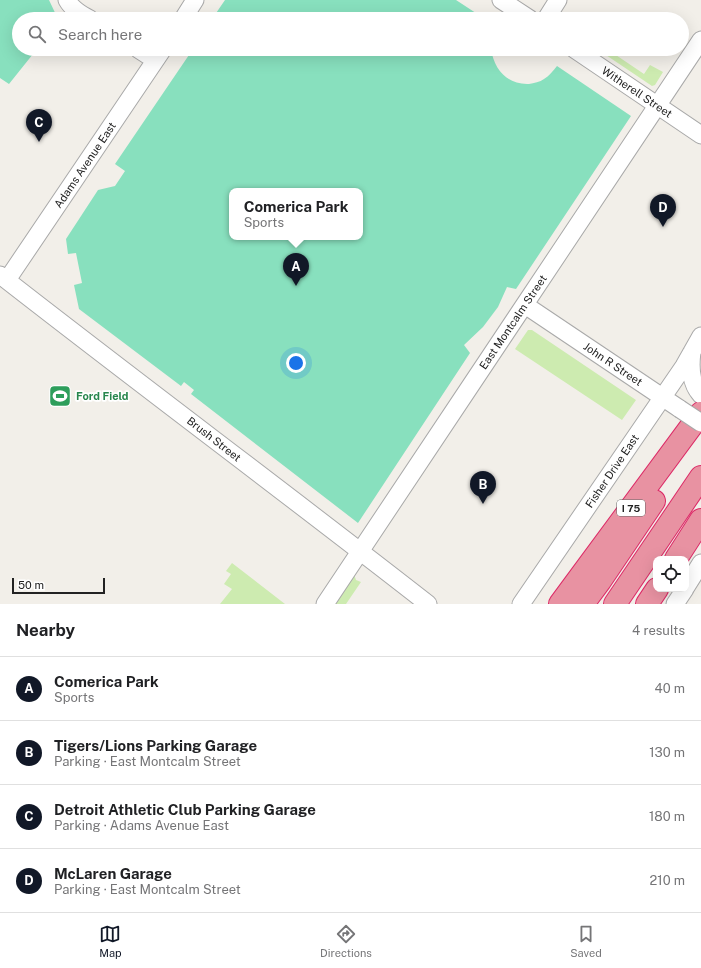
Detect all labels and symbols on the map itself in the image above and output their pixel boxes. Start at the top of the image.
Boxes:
street label: Witherell Street [600,64,674,120]
pin: C [26,109,52,142]
street label: Adams Avenue East [52,120,118,210]
pin: D [650,194,676,227]
pin: A [283,253,309,286]
street label: East Montcalm Street [477,273,549,371]
street label: John R Street [581,340,645,388]
your location [286,353,306,373]
sports icon: Ford Field [47,383,73,409]
place label: Ford Field [76,390,129,402]
street label: Brush Street [185,414,243,464]
street label: Fisher Drive East [583,432,641,510]
pin: B [470,471,496,504]
road number: I 75 [617,500,645,516]
scale bar [12,576,105,595]

